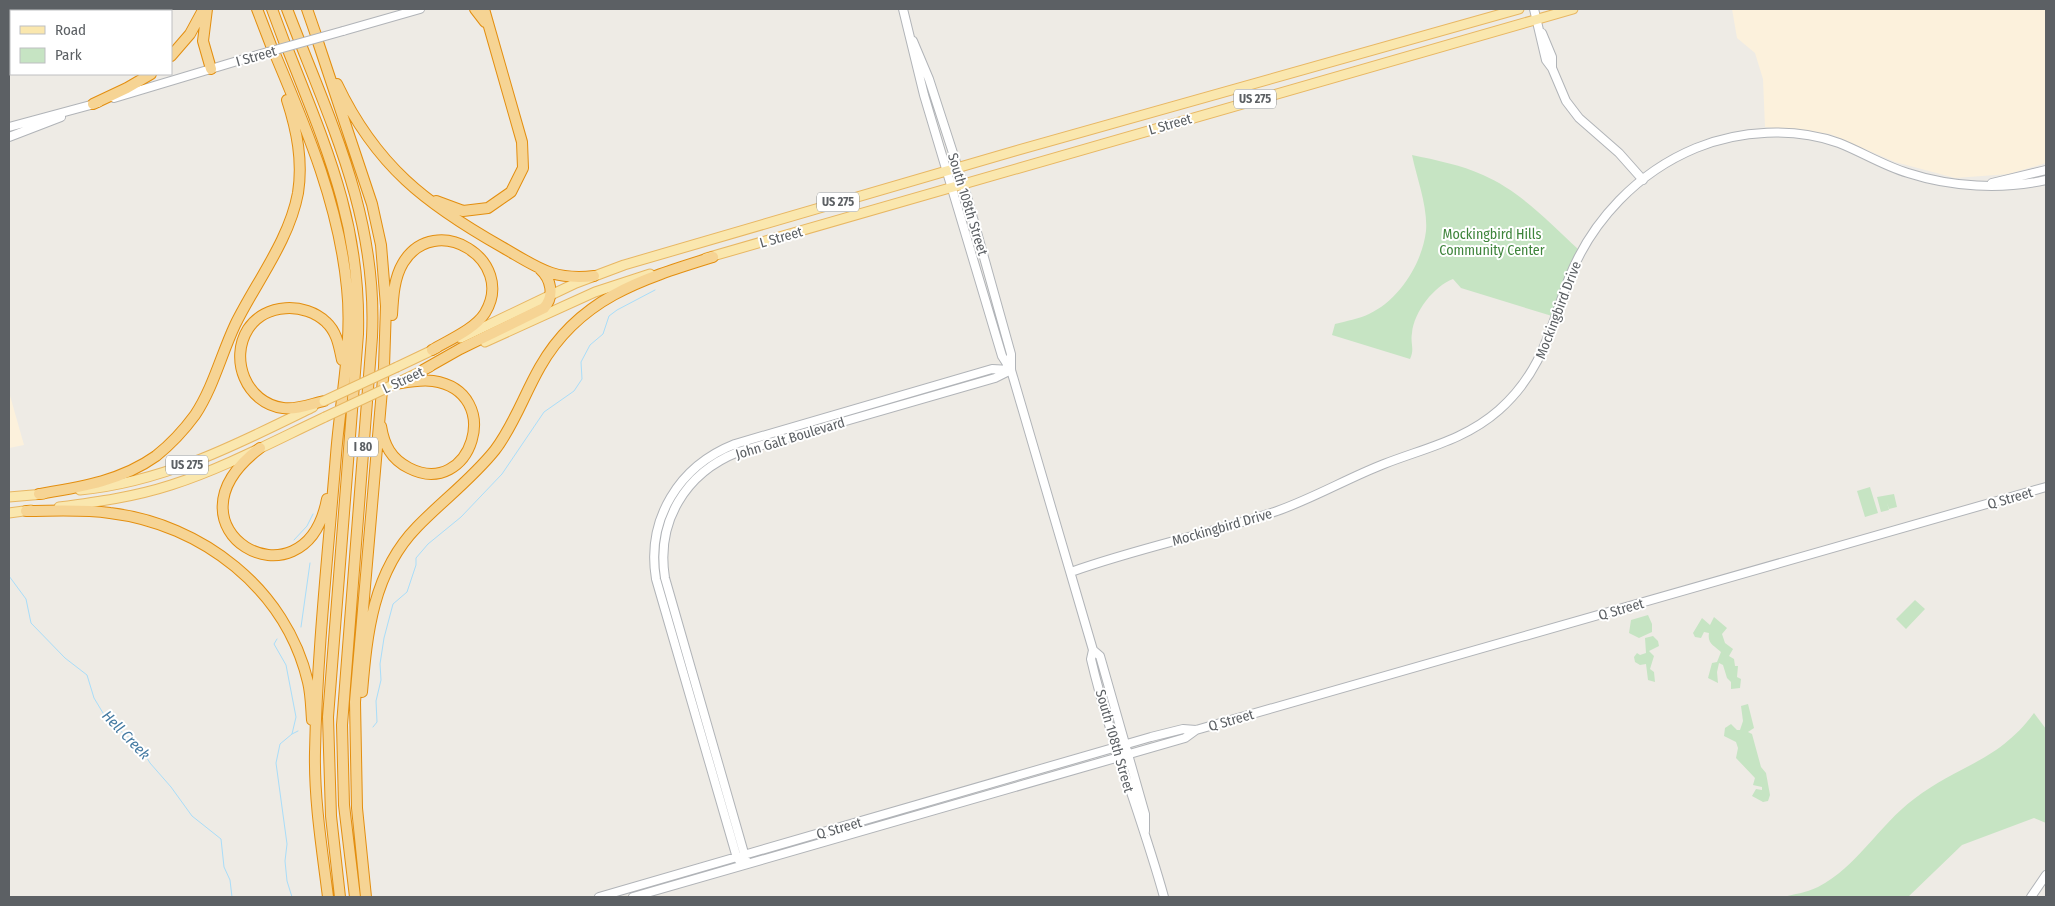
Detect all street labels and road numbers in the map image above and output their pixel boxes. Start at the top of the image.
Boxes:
street label: I Street [234,42,279,70]
road number: US 275 [1234,90,1276,108]
street label: L Street [1147,110,1194,139]
street label: South 108th Street [944,151,991,258]
road number: US 275 [817,192,859,212]
street label: L Street [758,223,805,252]
street label: Mockingbird Drive [1532,259,1585,361]
street label: L Street [380,363,427,397]
street label: John Galt Boulevard [734,414,847,463]
road number: I 80 [348,438,378,457]
road number: US 275 [166,456,208,474]
street label: Q Street [1985,484,2035,513]
street label: Mockingbird Drive [1170,505,1274,550]
street label: Q Street [1596,595,1646,624]
street label: South 108th Street [1092,688,1137,795]
street label: Q Street [1206,706,1256,735]
street label: Q Street [814,814,864,843]

